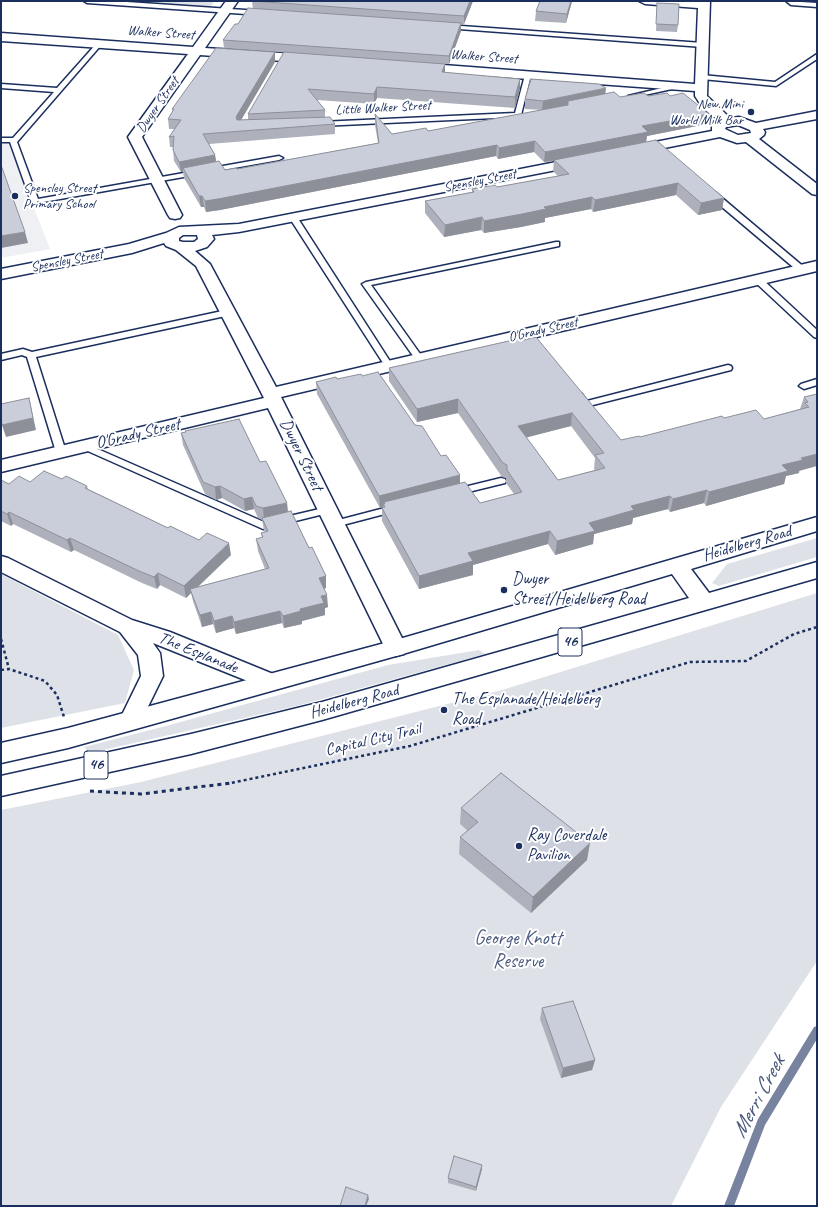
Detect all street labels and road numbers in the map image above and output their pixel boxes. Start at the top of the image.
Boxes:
street label: Walker Street [127,22,195,44]
street label: Walker Street [450,46,518,68]
street label: Dwyer Street [133,74,183,136]
street label: Little Walker Street [335,97,431,119]
street label: Spensley Street [442,166,518,196]
street label: Spensley Street [29,246,105,276]
street label: O'Grady Street [507,314,579,346]
street label: O'Grady Street [94,414,182,454]
street label: Dwyer Street [275,416,327,494]
street label: Heidelberg Road [700,522,794,566]
street label: The Esplanade [155,628,241,678]
road number: 46 [558,628,582,656]
street label: Heidelberg Road [307,680,401,724]
street label: Capital City Trail [323,719,423,761]
road number: 46 [84,751,108,779]

